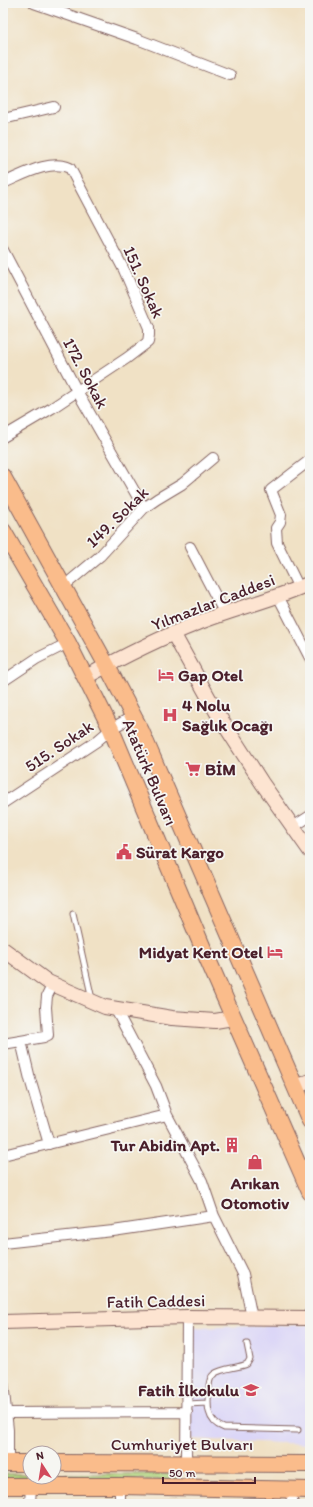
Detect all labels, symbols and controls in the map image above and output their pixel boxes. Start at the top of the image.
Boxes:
street label: 151. Sokak [119,243,169,321]
street label: 172. Sokak [59,334,113,412]
street label: 149. Sokak [82,482,153,552]
street label: Yılmazlar Caddesi [149,569,277,635]
place label: Gap Otel [178,665,243,686]
hotel icon: Gap Otel [157,666,175,684]
place label: 4 Nolu Sağlık Ocağı [182,695,273,736]
hospital icon: 4 Nolu Sağlık Ocağı [161,706,179,724]
street label: 515. Sokak [21,716,97,776]
street label: Atatürk Bulvarı [119,716,181,828]
place label: BİM [205,759,236,779]
supermarket icon: BİM [184,760,202,778]
place label: Sürat Kargo [136,842,224,863]
public building icon: Sürat Kargo [115,843,133,861]
place label: Midyat Kent Otel [139,942,263,963]
hotel icon: Midyat Kent Otel [266,943,284,961]
place label: Tur Abidin Apt. [110,1135,220,1156]
building icon: Tur Abidin Apt. [223,1136,241,1154]
shop icon: Arıkan Otomotiv [246,1153,264,1171]
place label: Arıkan Otomotiv [221,1173,289,1213]
street label: Fatih Caddesi [107,1290,205,1312]
place label: Fatih İlkokulu [138,1380,240,1400]
school or university icon: Fatih İlkokulu [242,1381,260,1399]
street label: Cumhuriyet Bulvarı [111,1434,253,1454]
north arrow [22,1445,62,1485]
text: N [35,1449,45,1463]
scale bar [163,1459,255,1485]
text: 50 m [169,1466,195,1480]

